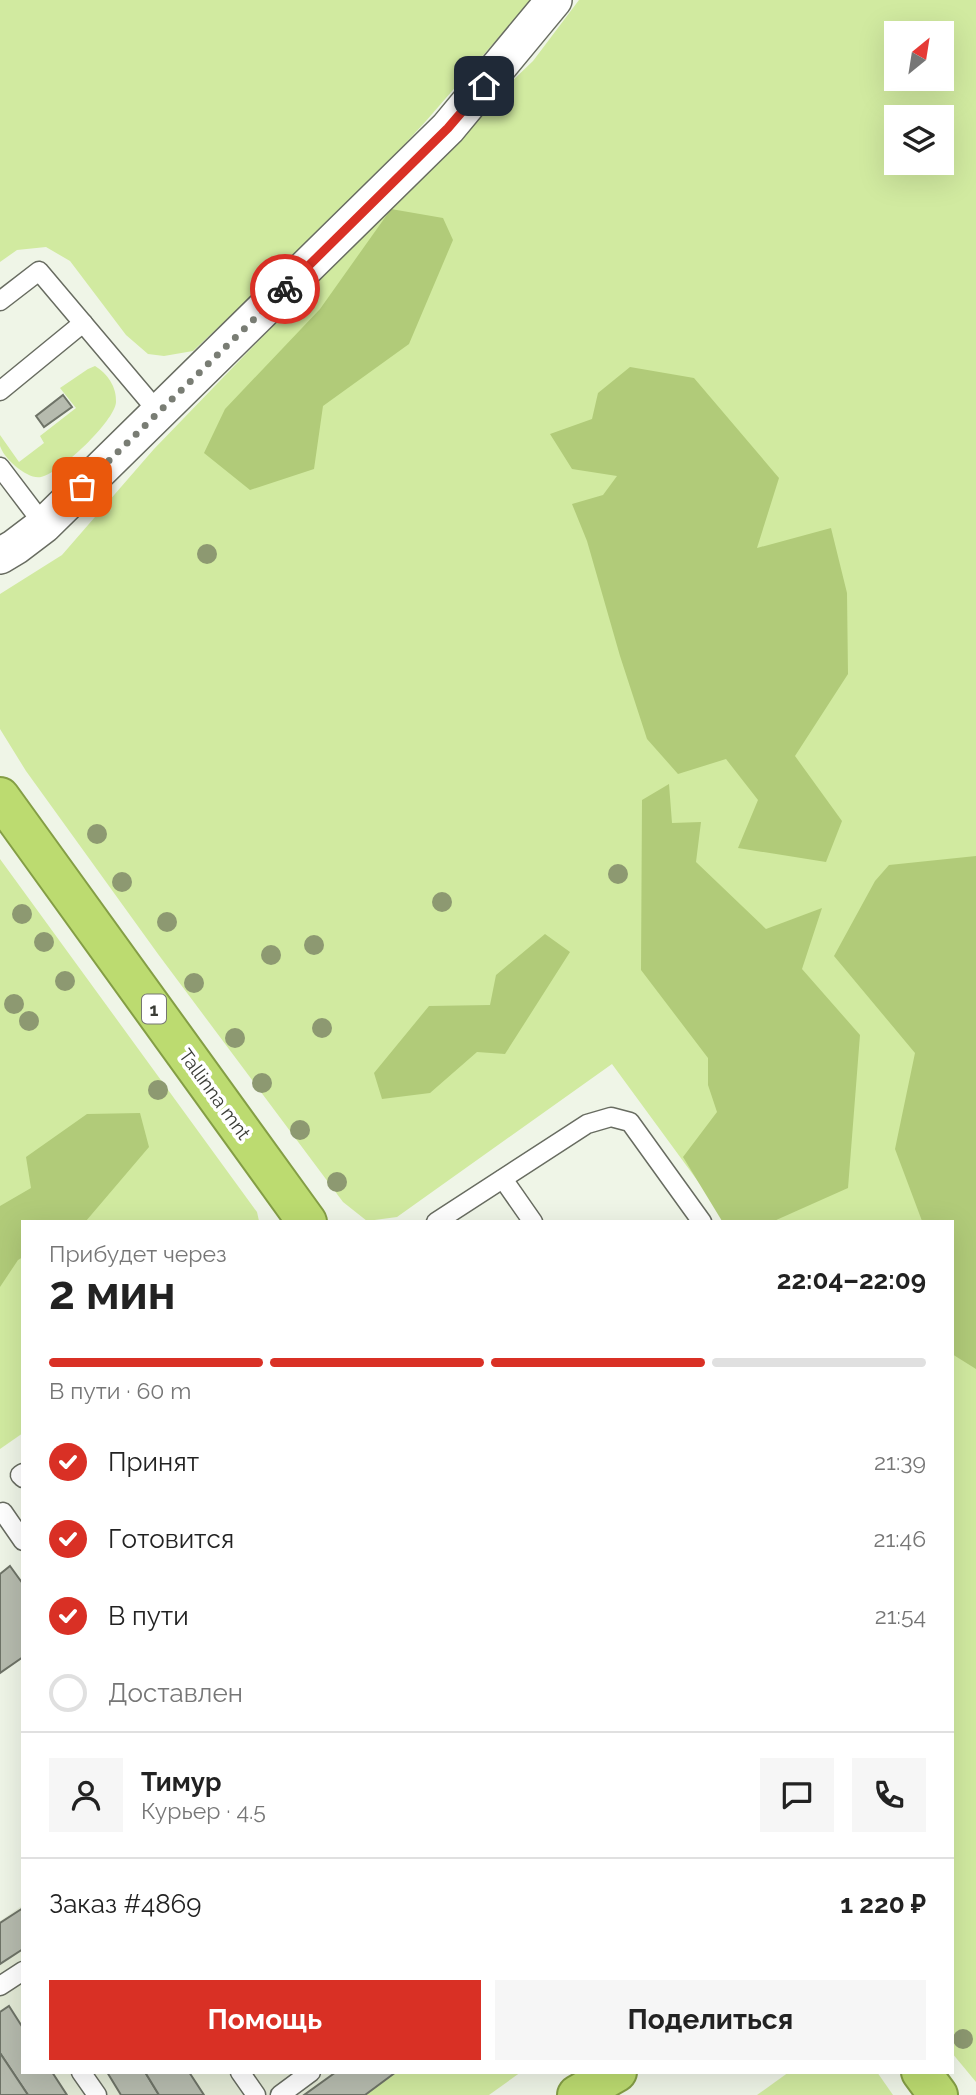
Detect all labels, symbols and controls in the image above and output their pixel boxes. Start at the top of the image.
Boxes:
north arrow [884,21,954,91]
map controls [884,21,954,175]
pin [454,56,514,116]
icon: home [465,67,503,105]
button: layers [884,105,954,175]
courier [250,254,320,324]
icon: bike [266,270,304,308]
pin [52,457,112,517]
icon: bag [63,468,101,506]
road number: 1 [142,994,166,1024]
street label: Tallinna mnt [175,1044,256,1144]
text: Прибудет через [49,1240,227,1267]
text: 22:04–22:09 [777,1265,926,1295]
text: 2 мин [49,1266,176,1320]
text: В пути · 60 m [49,1377,191,1404]
icon: check [49,1443,87,1481]
text: Принят [108,1447,199,1477]
text: 21:39 [874,1448,926,1475]
icon: check [49,1520,87,1558]
text: Готовится [108,1524,234,1554]
text: 21:46 [873,1525,926,1552]
icon: check [49,1597,87,1635]
text: В пути [108,1601,189,1631]
text: 21:54 [875,1602,926,1629]
text: Доставлен [108,1678,243,1708]
button: person [49,1758,123,1832]
button: chat [760,1758,834,1832]
button: phone [852,1758,926,1832]
text: Тимур [141,1767,221,1797]
text: Курьер · 4.5 [141,1797,266,1824]
text: Заказ #4869 [49,1889,201,1919]
text: 1 220 ₽ [840,1889,926,1919]
button: Помощь [49,1980,481,2060]
button: Поделиться [495,1980,926,2060]

